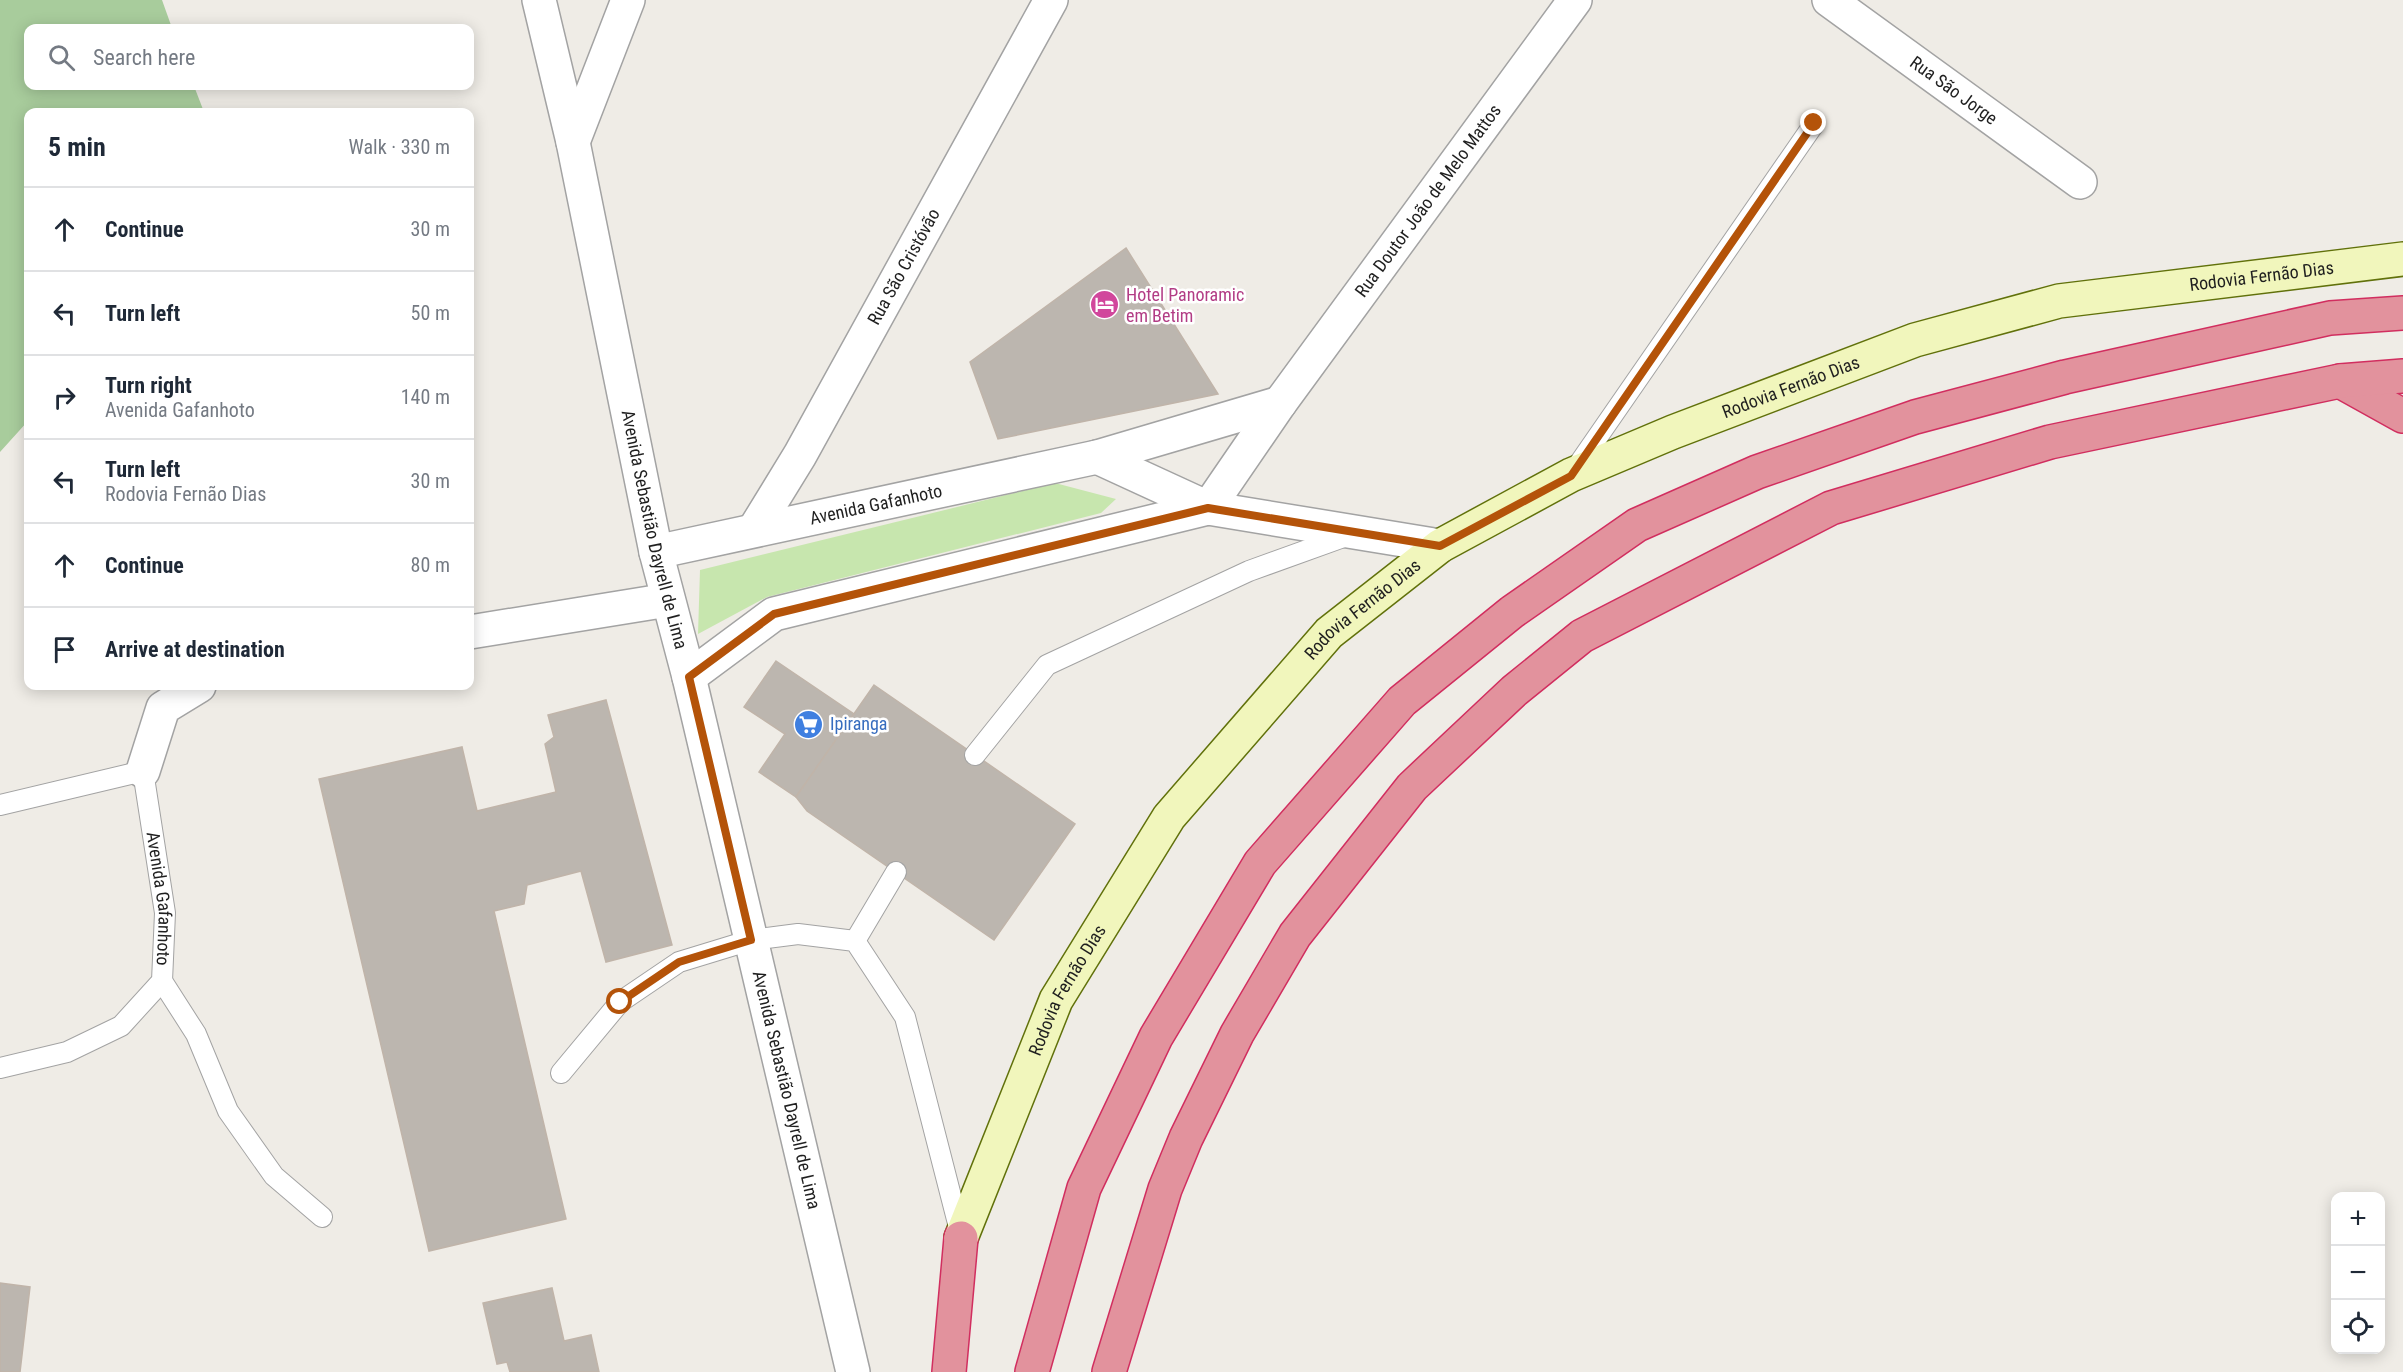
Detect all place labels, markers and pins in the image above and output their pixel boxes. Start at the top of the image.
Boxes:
place label: Hotel Panoramic em Betim [1126,284,1244,326]
hotel icon: Hotel Panoramic em Betim [1089,289,1121,321]
supermarket icon: Ipiranga [793,708,825,740]
place label: Ipiranga [830,713,887,734]

